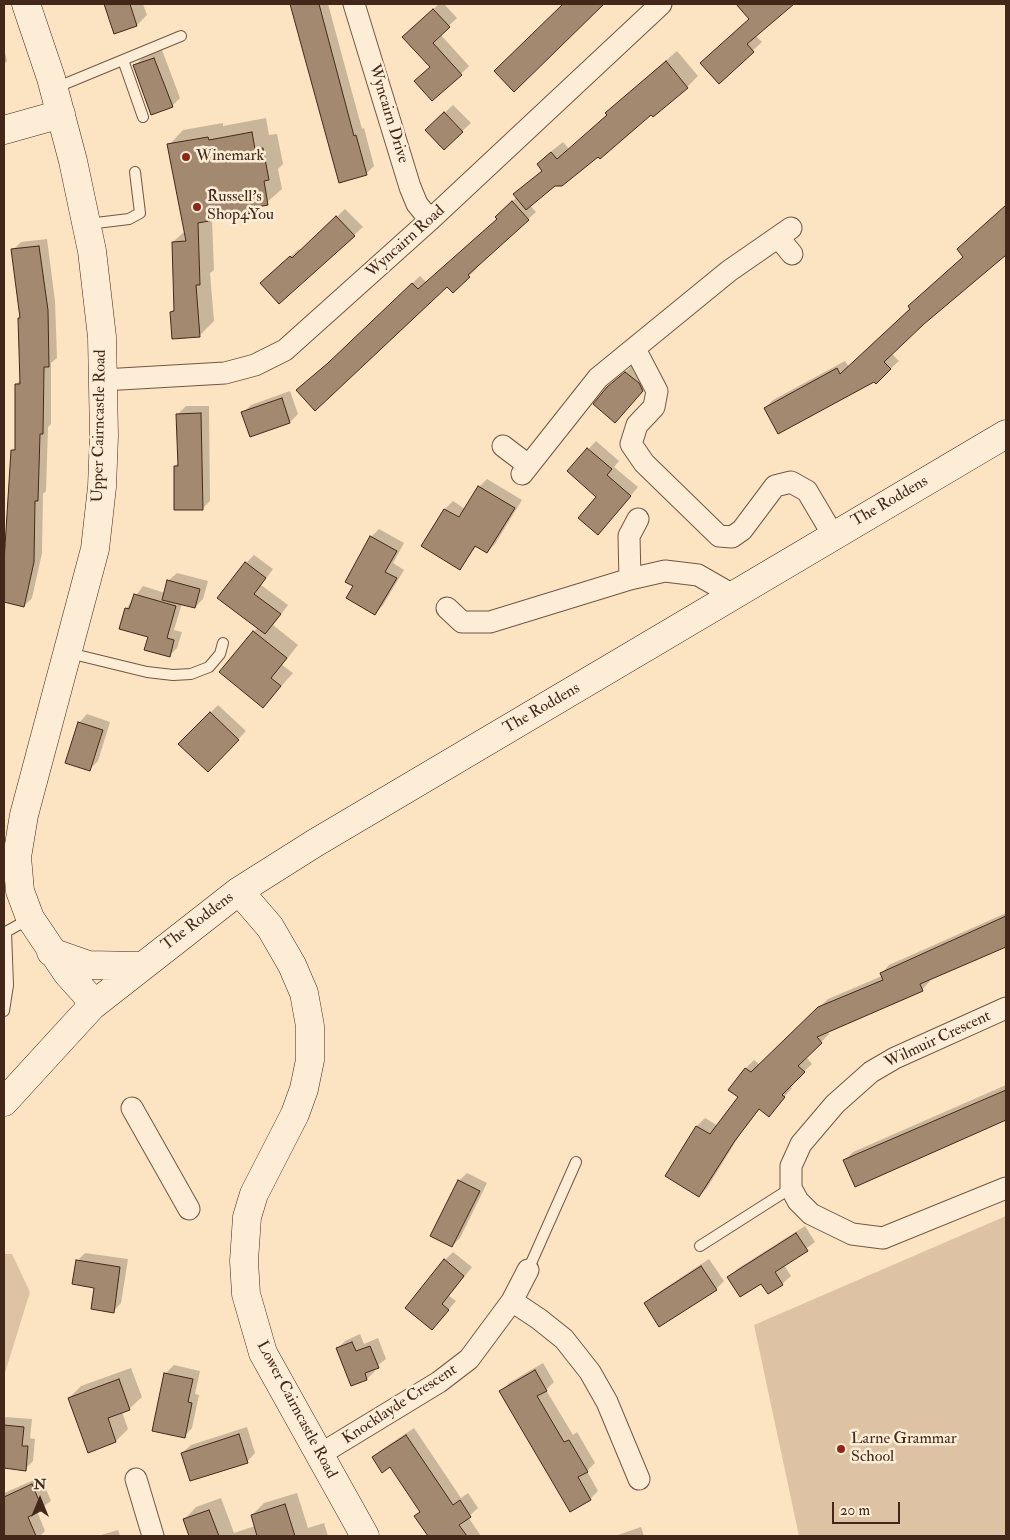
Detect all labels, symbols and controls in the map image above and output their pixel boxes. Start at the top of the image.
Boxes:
street label: Wyncairn Drive [364,62,412,166]
place label: Winemark [196,147,264,167]
marker: Winemark [180,151,192,163]
place label: Russell's Shop4You [207,188,274,226]
marker: Russell's Shop4You [191,201,203,213]
street label: Wyncairn Road [363,202,449,282]
street label: Upper Cairncastle Road [89,349,111,503]
street label: The Roddens [848,472,932,532]
street label: The Roddens [500,679,584,739]
street label: The Roddens [158,889,238,955]
street label: Wilmuir Crescent [882,1007,994,1073]
street label: Lower Cairncastle Road [252,1338,340,1482]
street label: Knocklayde Crescent [339,1361,461,1449]
place label: Larne Grammar School [851,1430,957,1468]
marker: Larne Grammar School [835,1443,847,1455]
north arrow [15,1475,65,1525]
text: N [34,1476,46,1493]
scale bar [835,1492,902,1524]
text: 20 m [840,1501,870,1520]

